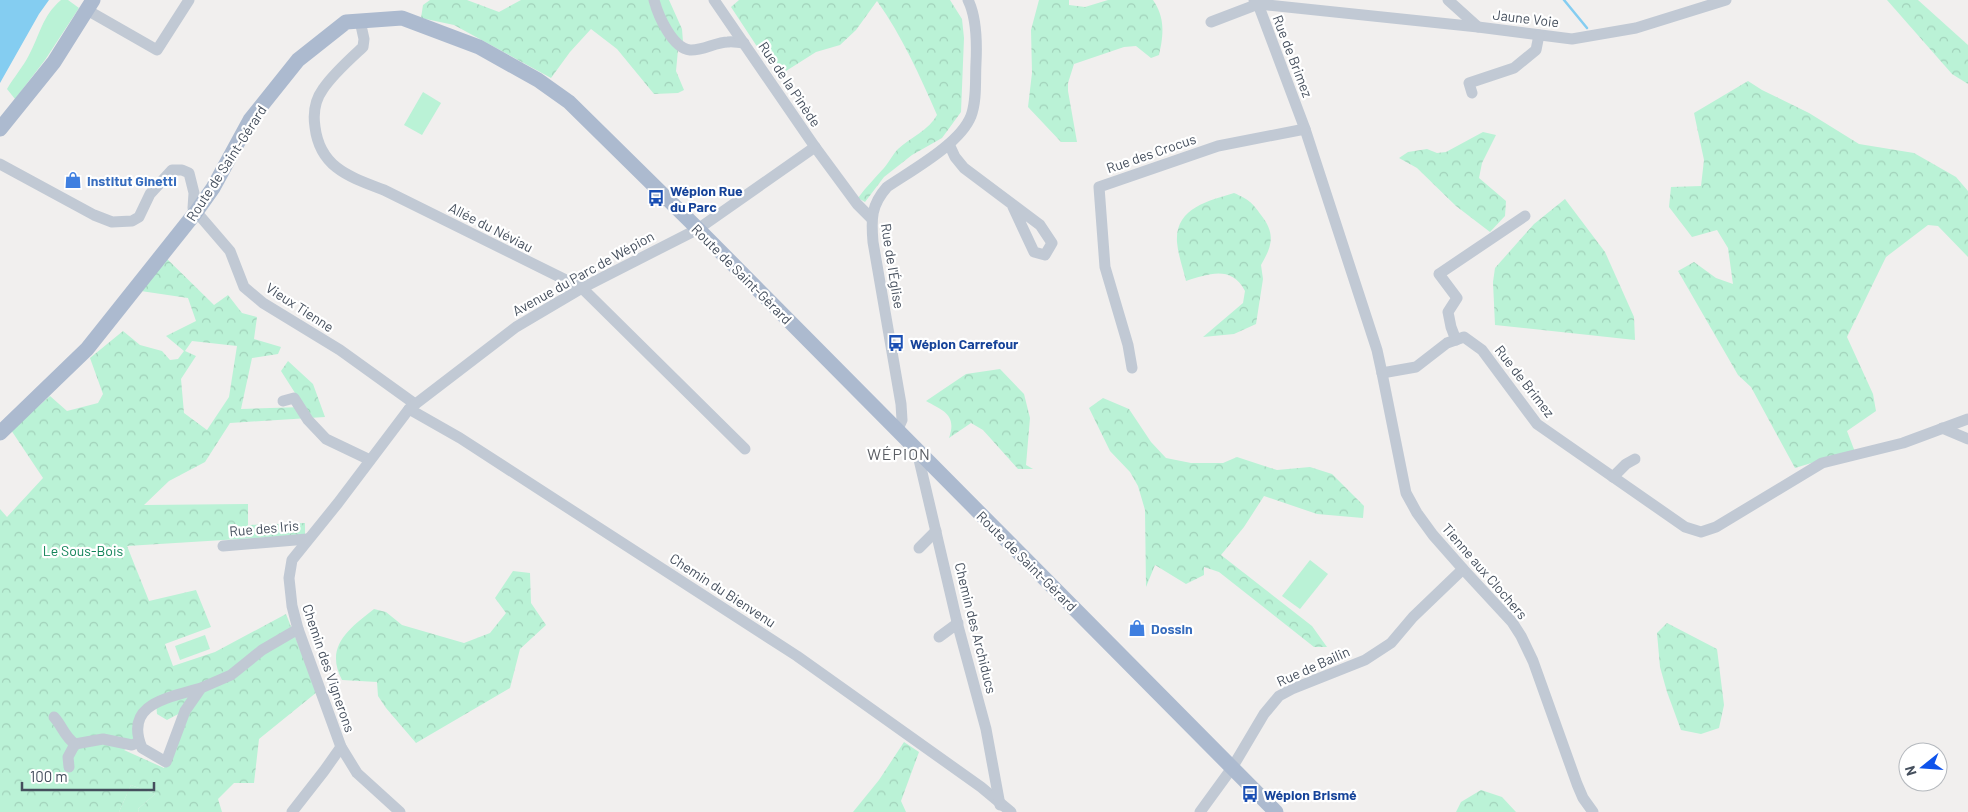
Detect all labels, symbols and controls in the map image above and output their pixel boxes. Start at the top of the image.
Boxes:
street label: Jaune Voie [1492,6,1560,30]
street label: Rue de Brimez [1270,12,1316,100]
street label: Rue de la Pinède [755,38,825,130]
street label: Route de Saint-Gérard [182,102,270,224]
street label: Rue des Crocus [1104,130,1198,176]
shop icon: Institut Ginetti [63,170,83,190]
place label: Institut Ginetti [87,172,177,189]
place label: Wépion Rue du Parc [670,182,743,215]
bus stop icon: Wépion Rue du Parc [646,188,666,208]
street label: Allée du Néviau [446,198,536,256]
street label: Route de Saint-Gérard [688,220,796,328]
street label: Rue de l'Église [878,222,908,310]
street label: Avenue du Parc de Wépion [509,227,657,319]
street label: Vieux Tienne [263,279,337,335]
bus stop icon: Wépion Carrefour [886,333,906,353]
place label: Wépion Carrefour [910,335,1019,352]
street label: Rue de Brimez [1492,342,1558,420]
district label: WÉPION [867,444,931,463]
street label: Route de Saint-Gérard [973,507,1081,615]
street label: Rue des Iris [228,516,300,540]
street label: Tienne aux Clochers [1439,520,1531,623]
park label: Le Sous-Bois [43,542,124,559]
street label: Chemin du Bienvenu [667,549,779,631]
street label: Chemin des Archiducs [951,561,1001,696]
street label: Chemin des Vignerons [299,602,359,735]
shop icon: Dossin [1127,618,1147,638]
place label: Dossin [1151,620,1193,637]
street label: Rue de Bailin [1274,642,1352,690]
north arrow [1898,742,1948,792]
scale bar [22,760,155,792]
text: N [1901,764,1920,778]
text: 100 m [30,767,68,785]
bus stop icon: Wépion Brismé [1240,784,1260,804]
place label: Wépion Brismé [1264,786,1357,803]

